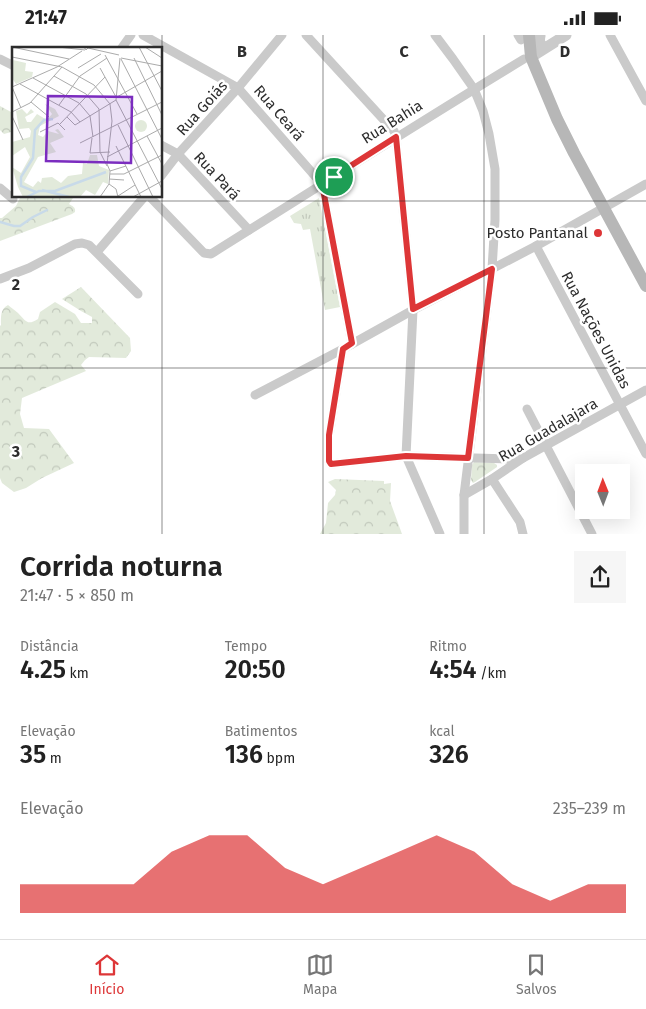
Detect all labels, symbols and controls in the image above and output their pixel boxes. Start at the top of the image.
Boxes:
text: 21:47 [25,6,67,29]
text: B [237,42,247,61]
text: C [399,42,409,61]
text: D [560,42,570,61]
inset map [12,47,162,197]
street label: Rua Goiás [173,77,231,139]
street label: Rua Ceará [250,82,308,144]
street label: Rua Bahia [358,96,426,148]
street label: Rua Pará [190,148,244,204]
pin [313,156,355,198]
icon: arrive [320,163,348,191]
place label: Posto Pantanal [487,224,589,242]
marker: Posto Pantanal [592,227,604,239]
street label: Rua Nações Unidas [558,268,634,392]
text: 2 [12,275,20,294]
street label: Rua Guadalajara [495,394,601,466]
text: 3 [11,442,20,461]
north arrow [575,464,630,519]
map controls [575,464,630,519]
text: Corrida noturna [20,550,223,583]
button: share [574,551,626,603]
text: 21:47 · 5 × 850 m [20,586,134,605]
text: Distância [20,638,79,655]
text: Tempo [225,638,267,655]
text: Ritmo [429,638,467,655]
text: 4.25 [20,655,66,685]
text: 20:50 [225,655,286,685]
text: 4:54 [429,655,477,685]
text: km [66,665,89,682]
text: /km [477,665,507,682]
text: Elevação [20,723,76,740]
text: Batimentos [225,723,297,740]
text: kcal [429,723,455,740]
text: 35 [20,740,46,770]
text: 136 [225,740,263,770]
text: 326 [429,740,469,770]
text: m [46,750,62,767]
text: bpm [263,750,295,767]
text: Elevação [20,799,84,818]
text: 235–239 m [553,799,626,818]
tab: Início [89,951,124,998]
tab: Mapa [303,951,337,998]
tab: Salvos [516,951,557,998]

